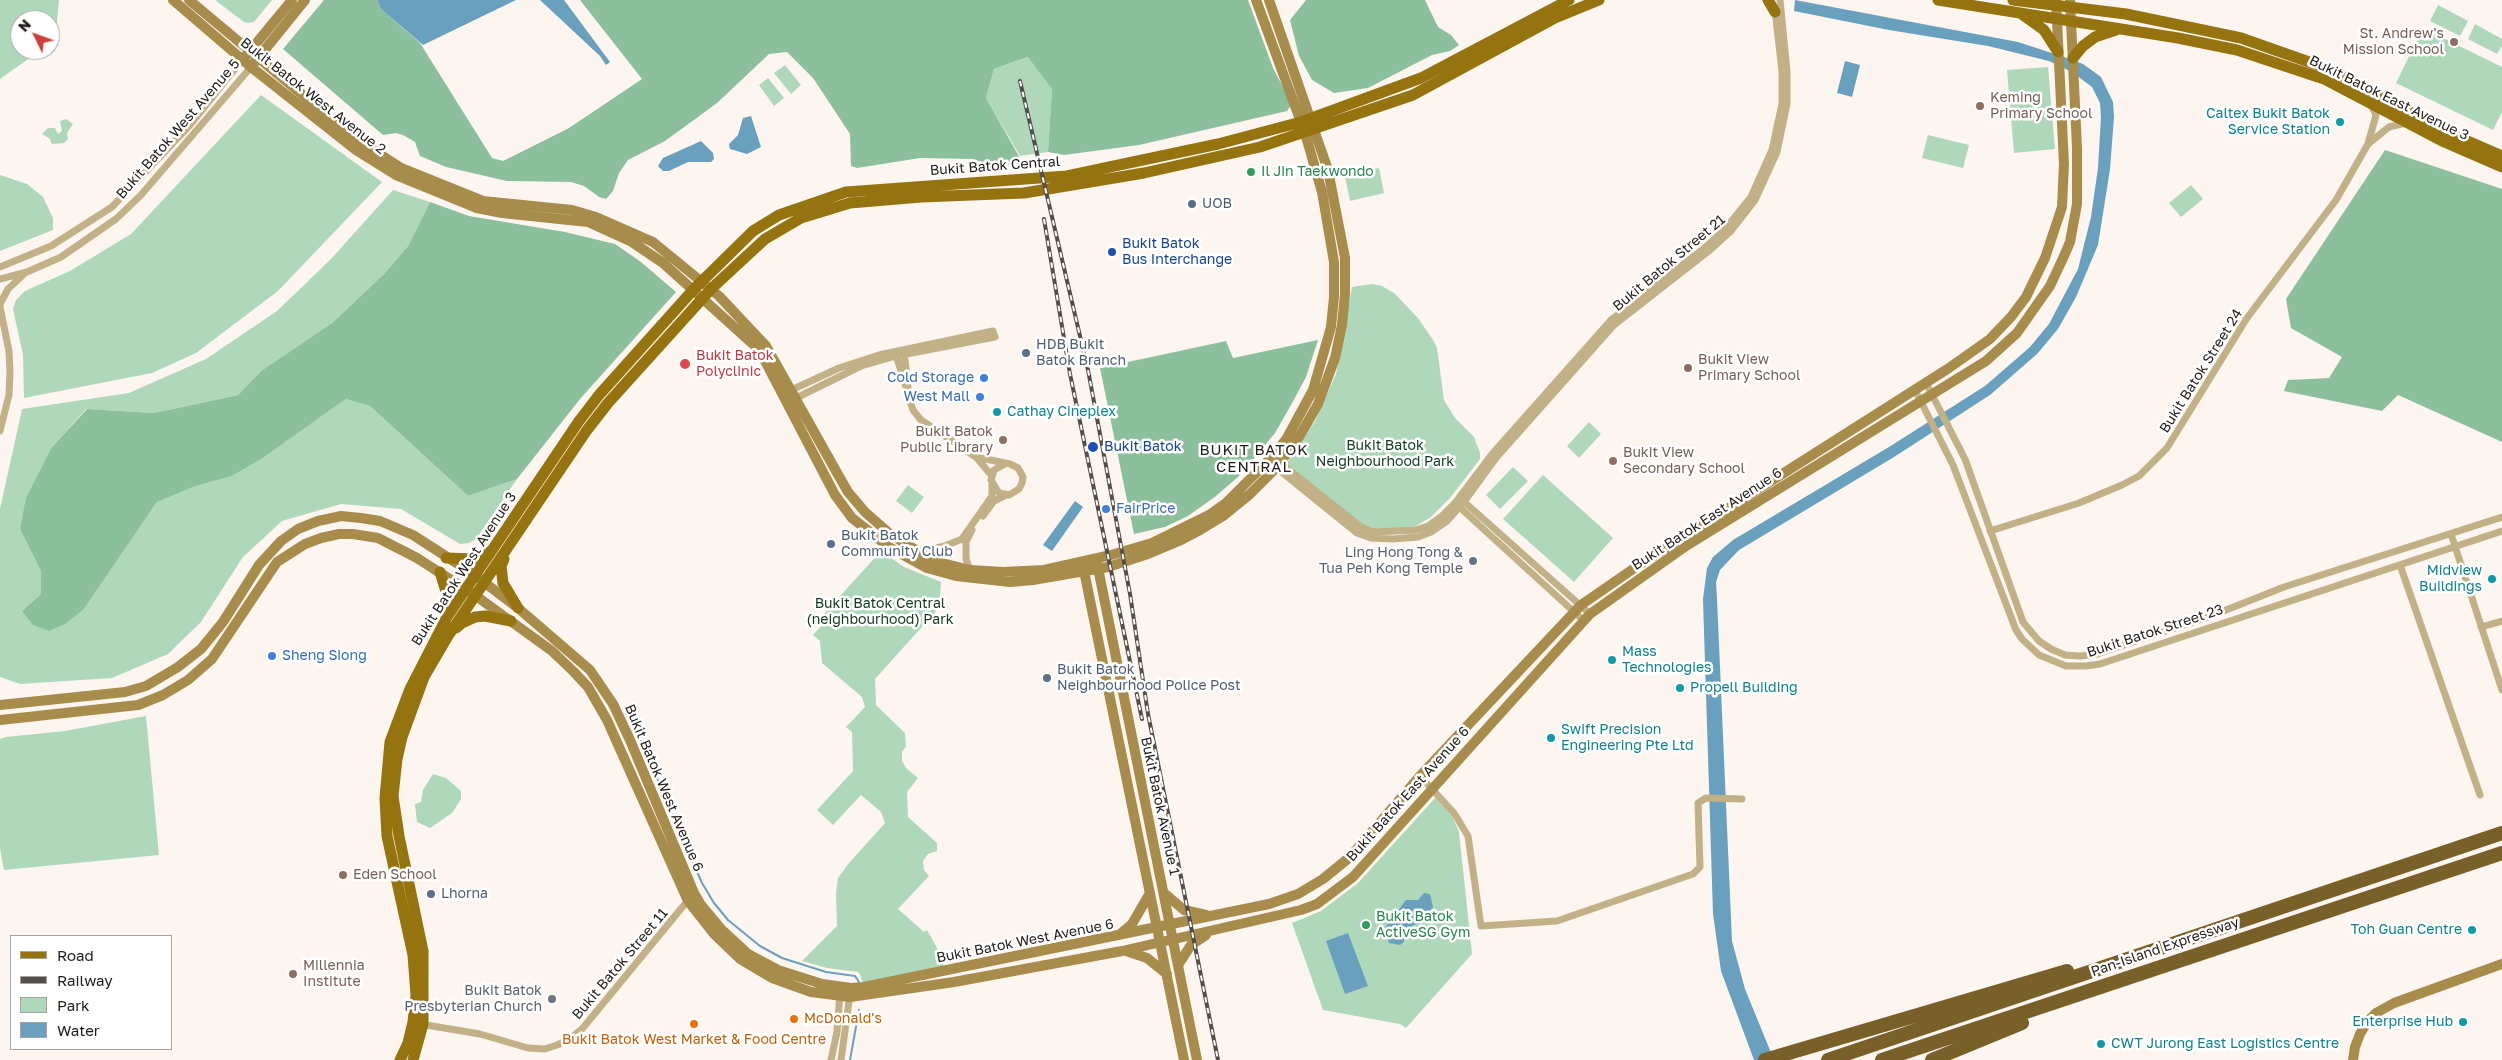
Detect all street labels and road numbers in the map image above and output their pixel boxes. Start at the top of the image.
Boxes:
street label: Bukit Batok West Avenue 2 [237,34,389,158]
street label: Bukit Batok East Avenue 3 [2307,52,2471,144]
street label: Bukit Batok West Avenue 5 [113,56,243,202]
street label: Bukit Batok Central [929,153,1061,179]
street label: Bukit Batok Street 21 [1610,211,1728,315]
street label: Bukit Batok Street 24 [2156,306,2246,436]
street label: Bukit Batok East Avenue 6 [1629,464,1785,574]
street label: Bukit Batok West Avenue 3 [408,489,520,649]
street label: Bukit Batok Street 23 [2085,601,2225,661]
street label: Bukit Batok West Avenue 6 [621,702,707,874]
street label: Bukit Batok East Avenue 6 [1343,723,1473,865]
street label: Bukit Batok Avenue 1 [1137,735,1183,877]
street label: Bukit Batok Street 11 [569,905,671,1023]
street label: Pan-Island Expressway [2089,914,2241,980]
street label: Bukit Batok West Avenue 6 [935,916,1115,966]

